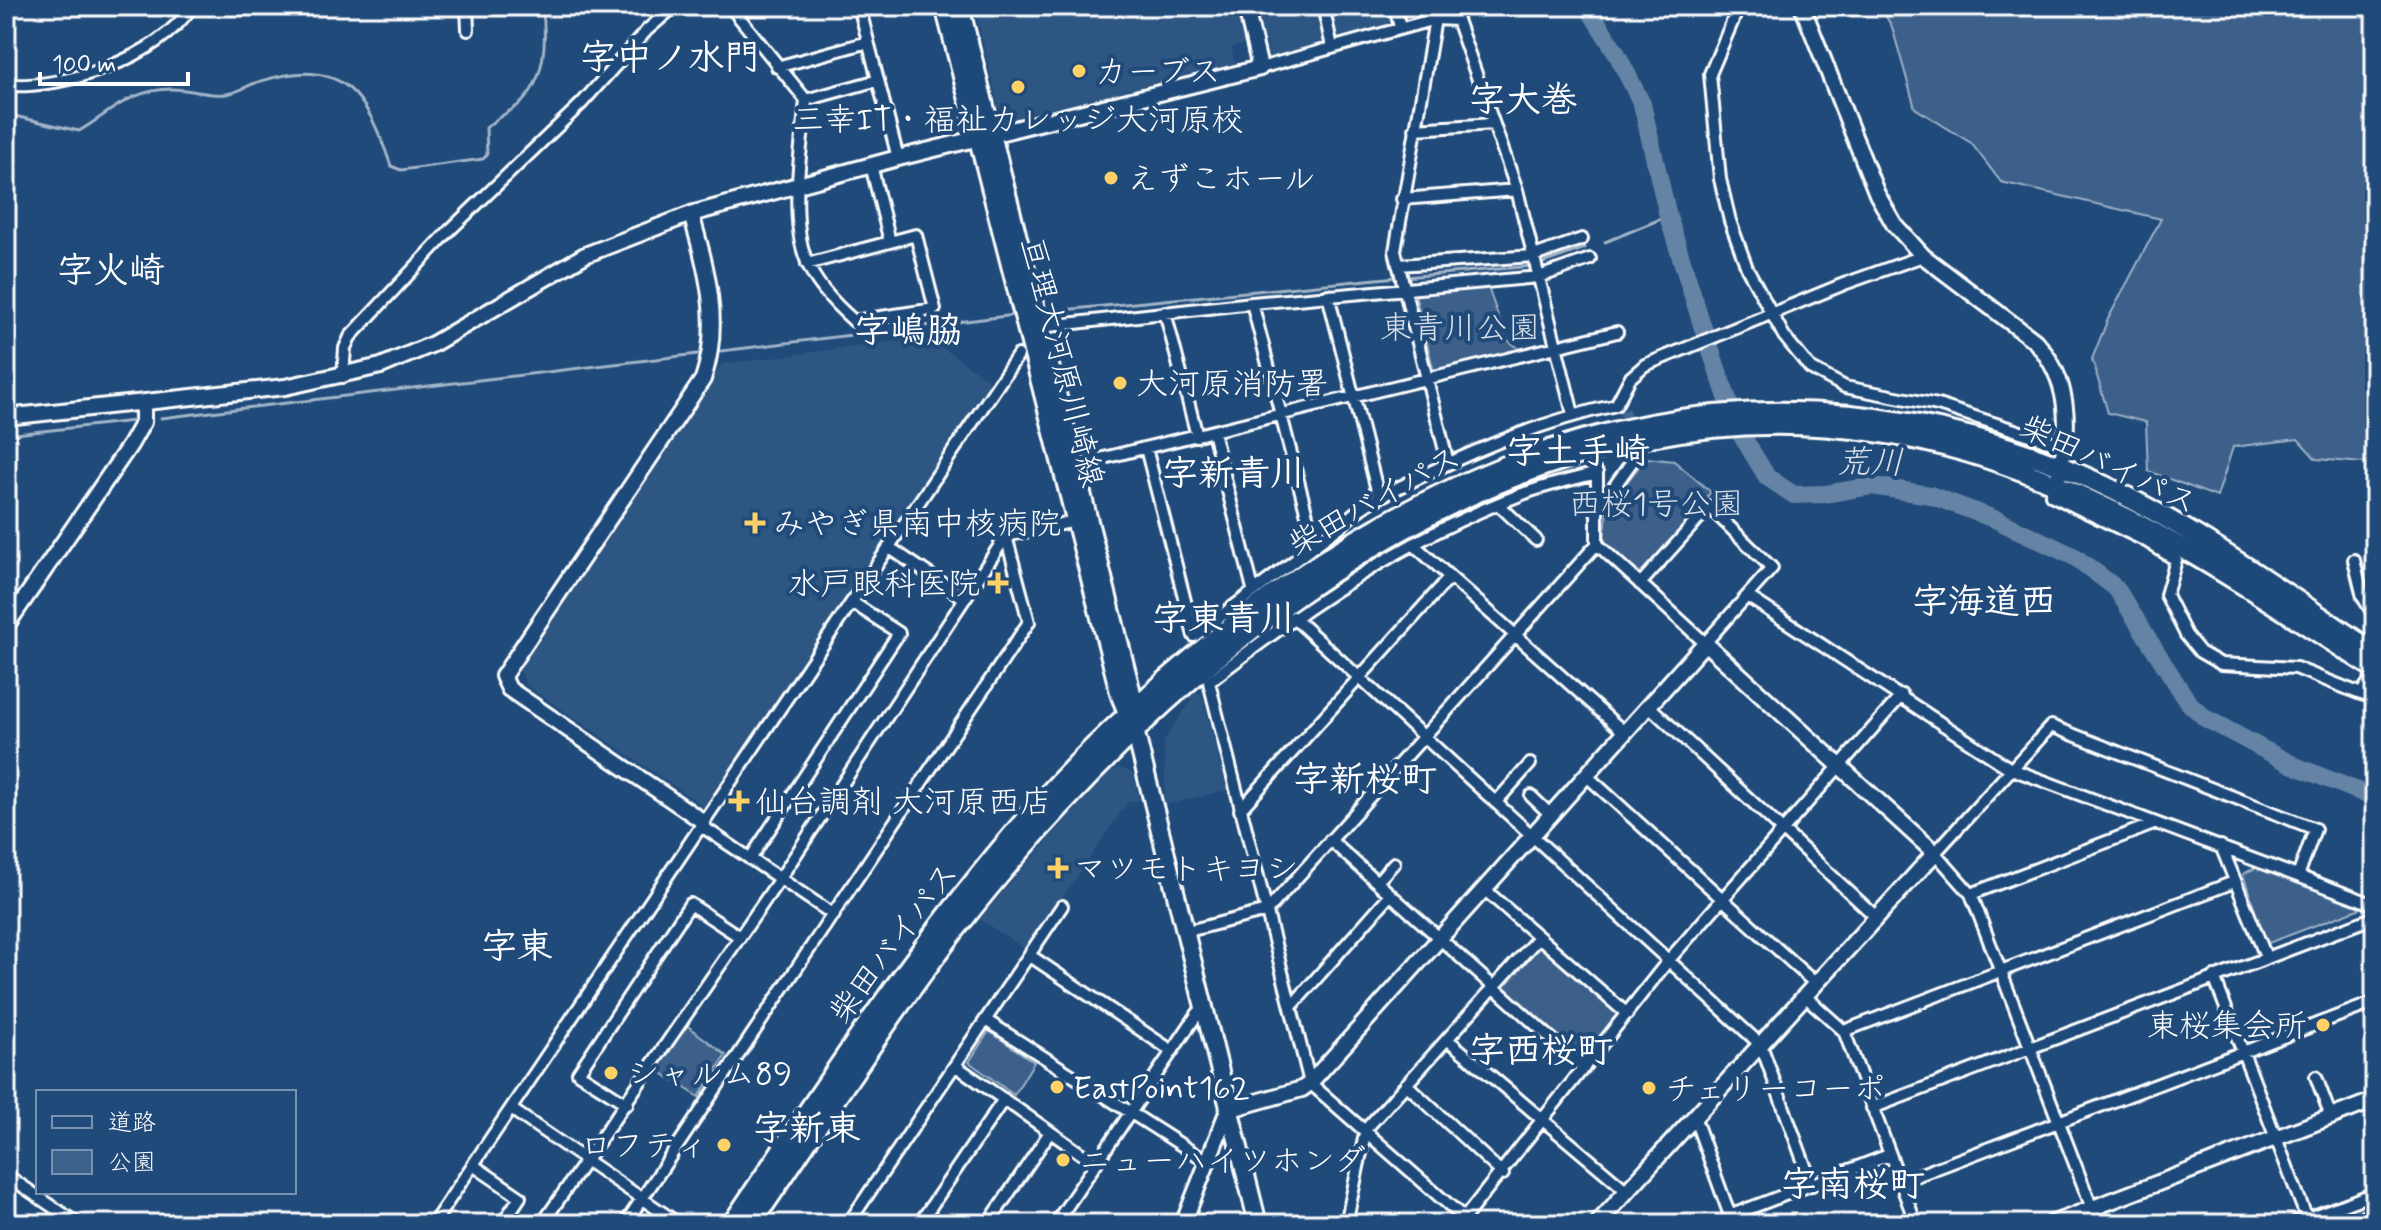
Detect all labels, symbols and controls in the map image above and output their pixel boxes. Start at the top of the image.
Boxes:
scale bar [40,36,188,86]
district label: 字中ノ水門 [580,36,760,83]
text: 100 m [52,50,116,81]
place label: カーブス [1095,52,1221,94]
marker: カーブス [1070,62,1088,80]
marker: 三幸IT・福祉カレッジ大河原校 [1009,78,1027,96]
district label: 字大巻 [1469,78,1577,125]
place label: 三幸IT・福祉カレッジ大河原校 [792,100,1244,142]
place label: えずこホール [1127,159,1316,201]
marker: えずこホール [1102,169,1120,187]
street label: 亘理大河原川崎線 [1010,233,1112,492]
district label: 字火崎 [57,249,165,296]
park label: 東青川公園 [1380,308,1540,350]
district label: 字嶋脇 [854,309,962,356]
place label: 大河原消防署 [1136,364,1328,406]
marker: 大河原消防署 [1111,374,1129,392]
street label: 柴田バイパス [2013,406,2204,525]
district label: 字土手崎 [1506,430,1650,477]
street label: 柴田バイパス [1281,437,1469,567]
water label: 荒川 [1836,440,1904,487]
district label: 字新青川 [1162,452,1306,499]
park label: 西桜1号公園 [1569,484,1743,526]
place label: みやぎ県南中核病院 [773,504,1061,546]
marker: みやぎ県南中核病院 [744,512,766,534]
place label: 水戸眼科医院 [788,564,980,606]
marker: 水戸眼科医院 [987,572,1009,594]
district label: 字海道西 [1912,580,2056,627]
district label: 字東青川 [1152,597,1296,644]
district label: 字新桜町 [1293,758,1437,805]
place label: 仙台調剤 大河原西店 [755,782,1052,824]
marker: 仙台調剤 大河原西店 [730,792,748,810]
place label: マツモトキヨシ [1074,849,1298,891]
street label: 柴田バイパス [820,854,969,1032]
marker: マツモトキヨシ [1049,859,1067,877]
district label: 字東 [481,925,553,972]
place label: 東桜集会所 [2147,1006,2307,1048]
marker: 東桜集会所 [2314,1016,2332,1034]
district label: 字西桜町 [1469,1029,1613,1076]
place label: シャルム89 [627,1054,792,1096]
marker: シャルム89 [602,1064,620,1082]
place label: EastPoint162 [1073,1068,1250,1110]
place label: チェリーコーポ [1665,1069,1886,1111]
marker: EastPoint162 [1048,1078,1066,1096]
marker: チェリーコーポ [1640,1079,1658,1097]
legend [36,1090,296,1194]
district label: 字新東 [753,1107,861,1154]
text: 道路 [108,1108,156,1139]
place label: ロフティ [580,1126,708,1168]
marker: ロフティ [715,1136,733,1154]
place label: ニューハイツホンダ [1079,1141,1366,1183]
text: 公園 [108,1148,156,1179]
marker: ニューハイツホンダ [1054,1151,1072,1169]
district label: 字南桜町 [1781,1163,1925,1210]

